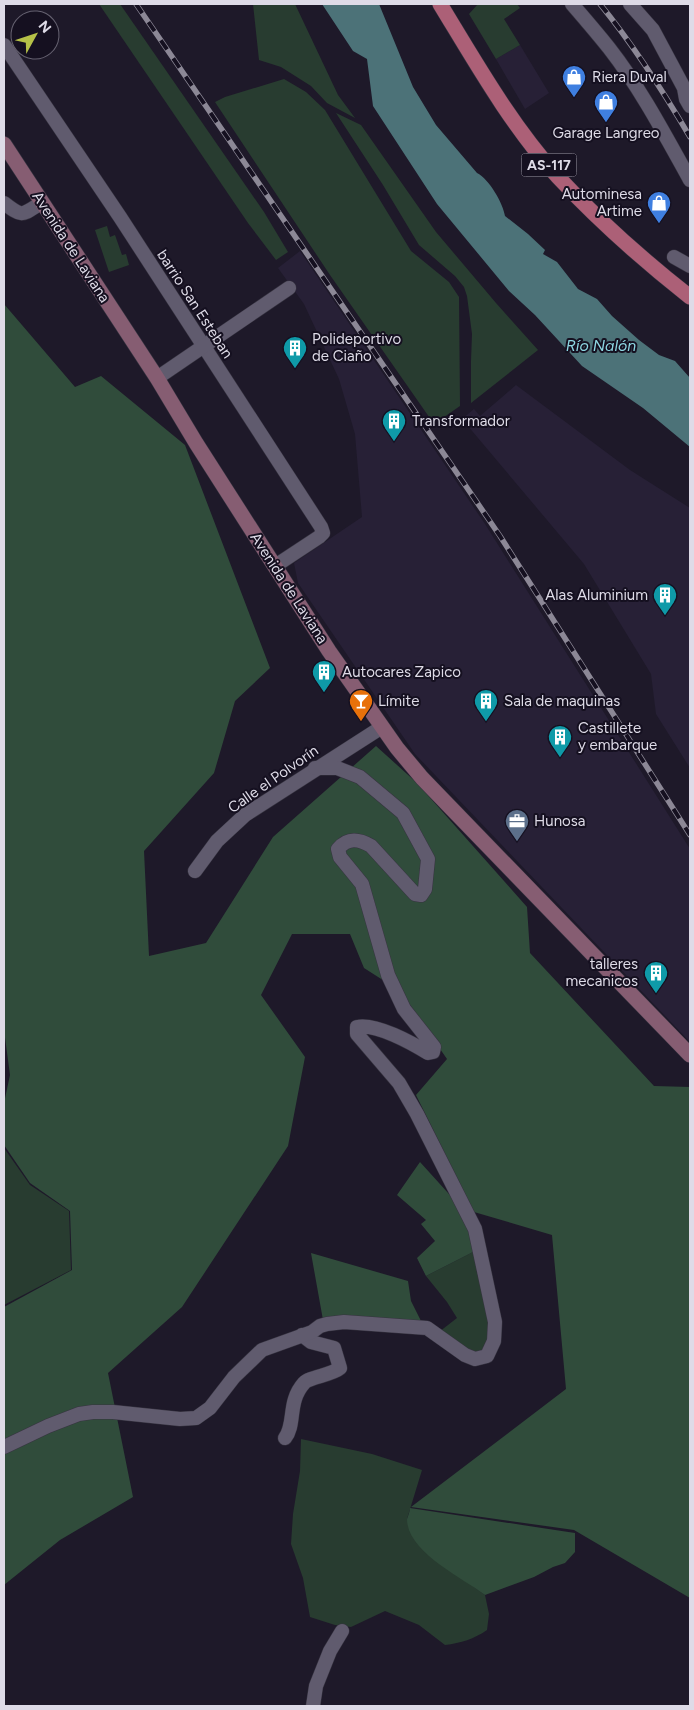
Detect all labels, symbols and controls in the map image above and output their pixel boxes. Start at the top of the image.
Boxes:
north arrow [10,10,60,60]
text: N [35,17,55,37]
shop icon: Riera Duval [561,64,587,98]
place label: Riera Duval [592,68,667,86]
shop icon: Garage Langreo [593,89,619,123]
place label: Garage Langreo [552,124,660,142]
road number: AS-117 [522,154,576,176]
place label: Autominesa Artime [562,185,642,220]
street label: Avenida de Laviana [28,188,114,306]
shop icon: Autominesa Artime [646,190,672,224]
street label: barrio San Esteban [153,246,237,362]
place label: Polideportivo de Ciaño [312,330,401,365]
building icon: Polideportivo de Ciaño [282,335,308,369]
water label: Río Nalón [566,336,636,355]
building icon: Transformador [381,408,407,442]
place label: Transformador [412,412,510,430]
street label: Avenida de Laviana [246,529,332,647]
building icon: Alas Aluminium [652,582,678,616]
place label: Alas Aluminium [545,586,648,604]
building icon: Autocares Zapico [311,659,337,693]
place label: Autocares Zapico [342,663,461,681]
bar icon: Límite [348,688,374,722]
building icon: Sala de maquinas [473,688,499,722]
place label: Límite [378,692,419,710]
place label: Sala de maquinas [504,692,620,710]
place label: Castillete y embarque [578,719,657,754]
building icon: Castillete y embarque [547,724,573,758]
street label: Calle el Polvorín [224,741,322,817]
office icon: Hunosa [504,808,530,842]
place label: Hunosa [534,812,585,830]
place label: talleres mecanicos [566,955,638,990]
building icon: talleres mecanicos [643,960,669,994]

